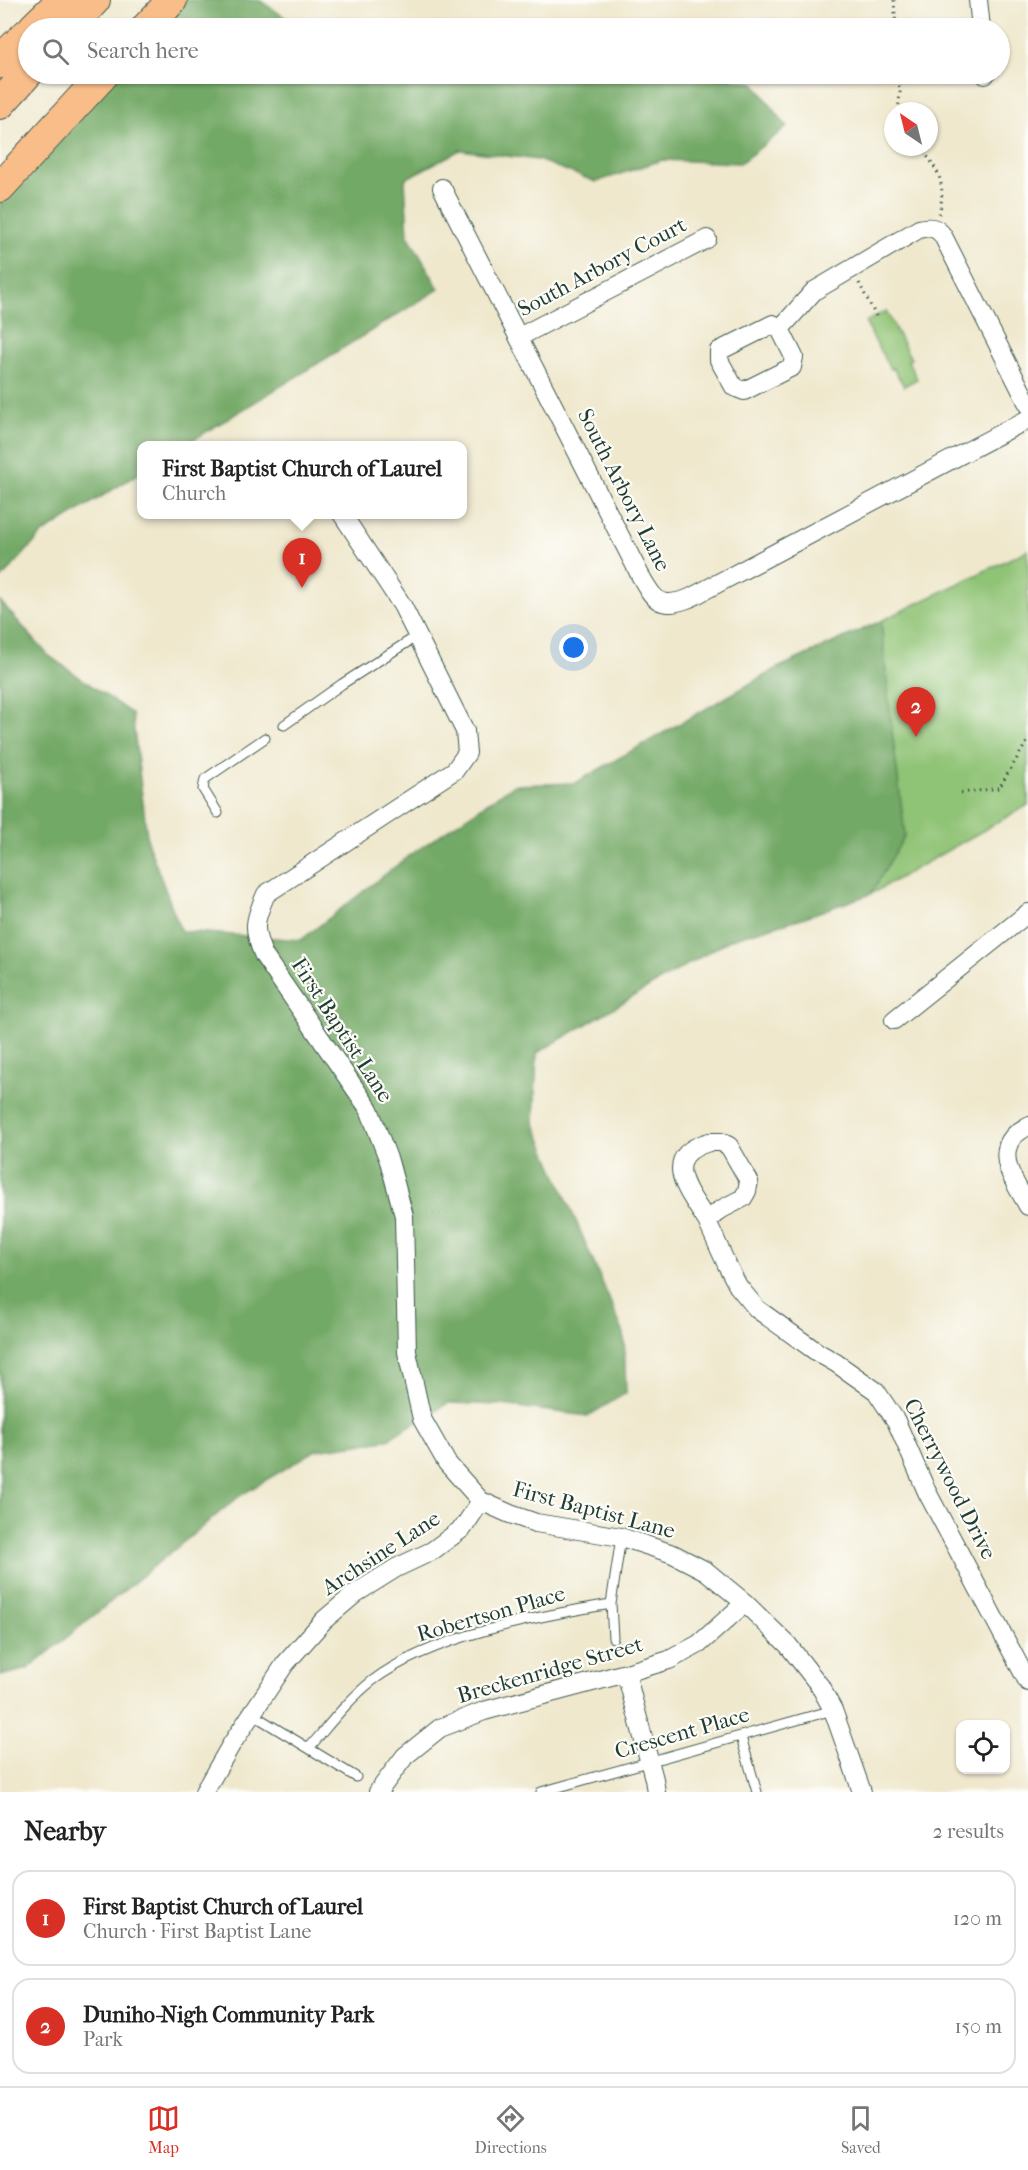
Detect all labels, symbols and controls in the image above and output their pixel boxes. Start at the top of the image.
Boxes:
search box [18,18,1010,84]
icon: search [39,35,72,68]
text: Search here [87,38,199,64]
north arrow [884,102,938,156]
street label: South Arbory Court [513,212,691,322]
street label: South Arbory Lane [572,405,676,576]
popup [137,441,467,519]
text: First Baptist Church of Laurel [162,456,442,482]
text: Church [162,482,226,505]
pin: 1 [282,538,322,588]
your location [559,633,588,662]
pin: 2 [896,688,936,737]
street label: First Baptist Lane [286,953,398,1107]
street label: Cherrywood Drive [898,1394,1002,1564]
street label: First Baptist Lane [510,1476,678,1544]
street label: Archsine Lane [316,1505,445,1601]
street label: Robertson Place [414,1580,568,1648]
street label: Breckenridge Street [454,1631,646,1709]
street label: Crescent Place [612,1701,752,1765]
map controls [956,1720,1010,1774]
button: locate [956,1720,1010,1774]
text: Nearby [24,1816,106,1847]
text: 2 results [933,1820,1004,1843]
text: First Baptist Church of Laurel [83,1894,363,1920]
text: 1 [42,1907,49,1930]
text: 120 m [953,1907,1002,1930]
text: Church · First Baptist Lane [83,1920,311,1943]
text: Duniho-Nigh Community Park [83,2002,374,2028]
text: 2 [40,2015,51,2038]
text: 150 m [954,2015,1002,2038]
text: Park [83,2028,123,2051]
tab: Map [147,2102,180,2157]
tab: Directions [475,2102,547,2157]
tab: Saved [841,2102,881,2157]

